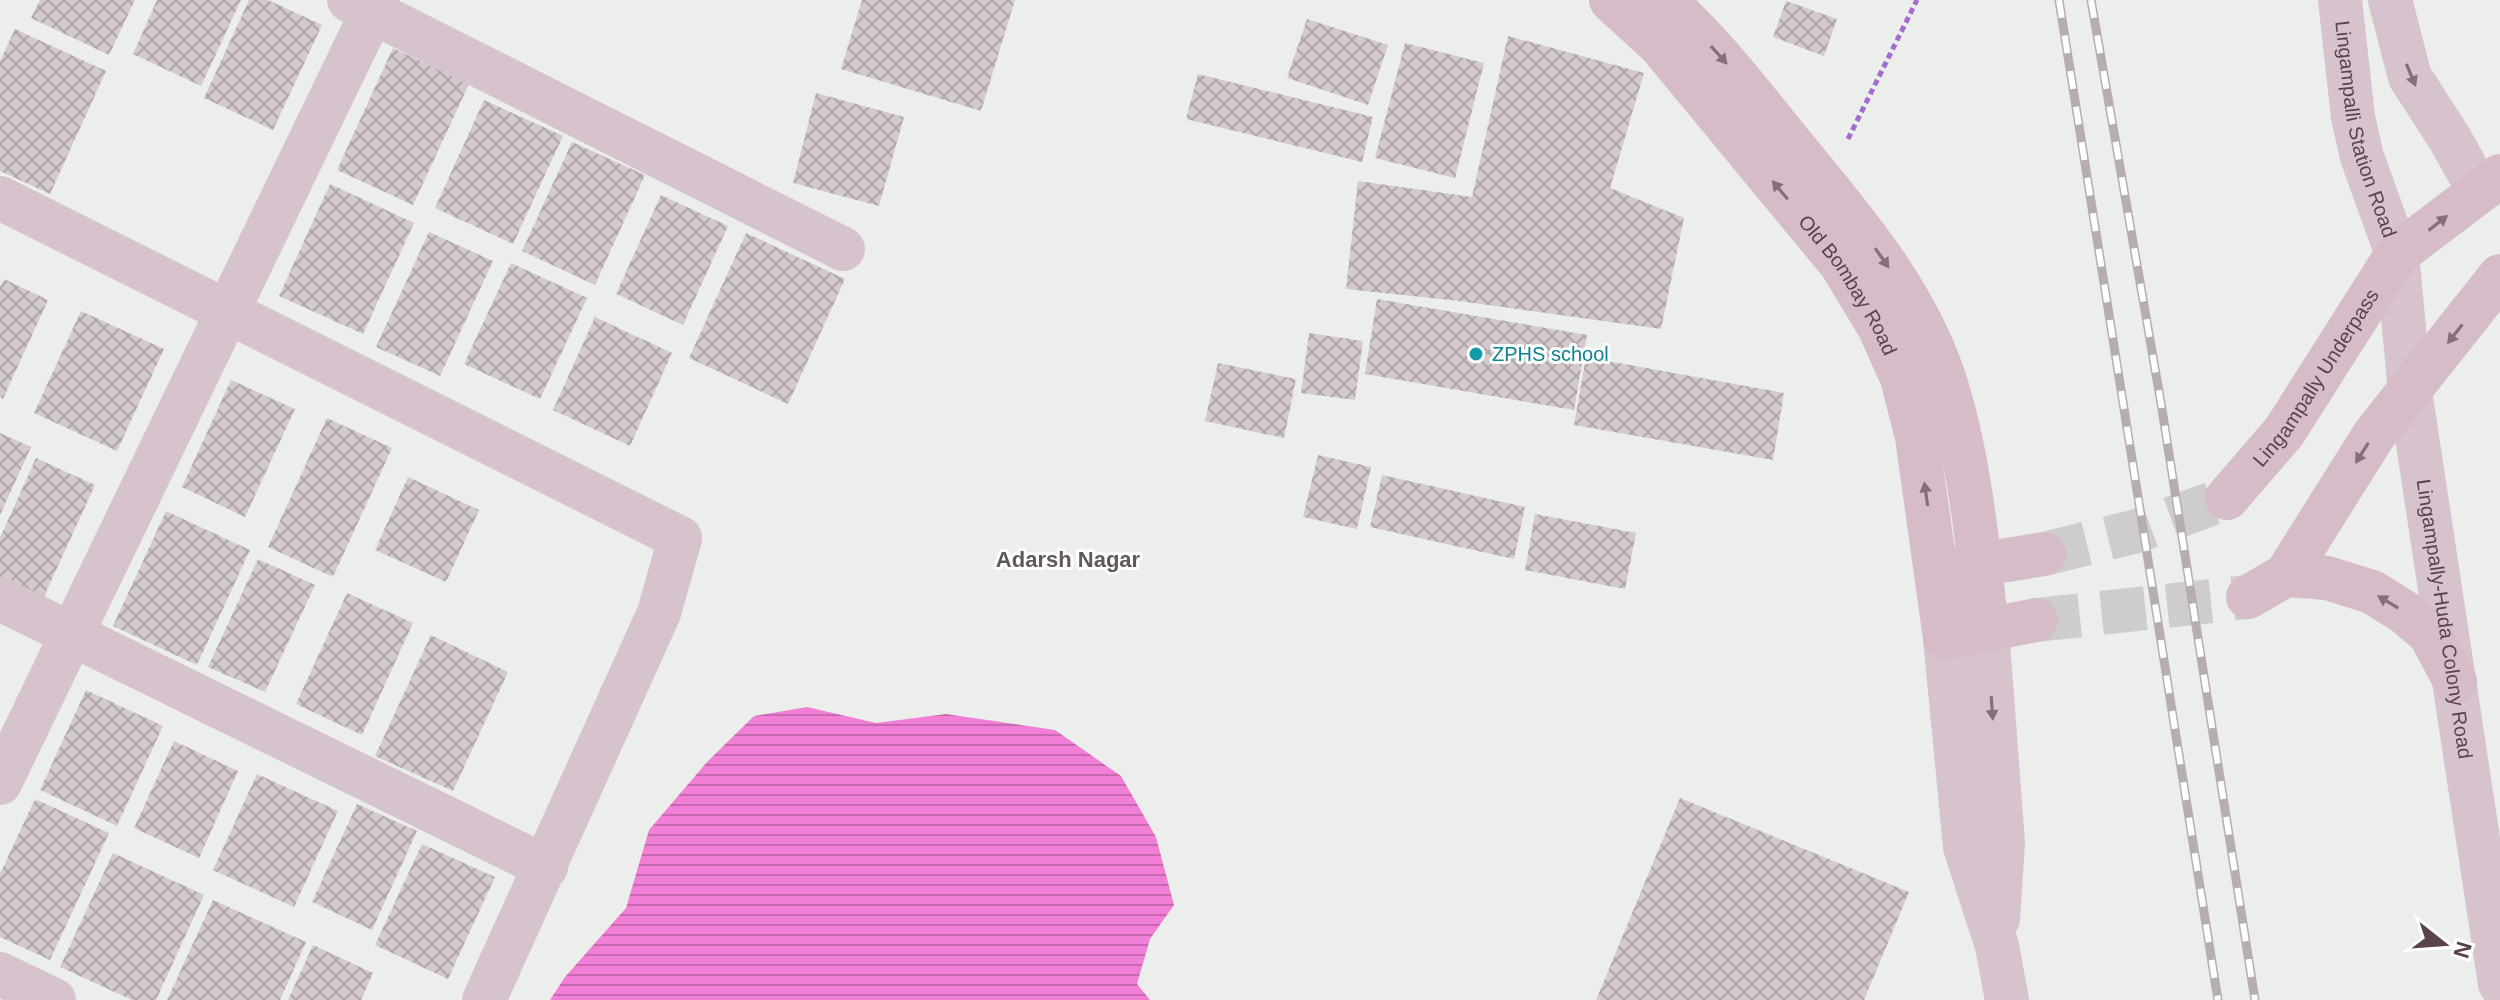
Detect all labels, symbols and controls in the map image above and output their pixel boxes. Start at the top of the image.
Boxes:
street label: Lingampalli Station Road [2331,19,2401,240]
one-way arrow [1709,46,1727,65]
one-way arrow [2405,63,2418,86]
one-way arrow [1772,181,1789,201]
street label: Old Bombay Road [1794,210,1901,358]
one-way arrow [2428,215,2448,231]
one-way arrow [1874,247,1889,268]
street label: Lingampally Underpass [2248,285,2383,471]
one-way arrow [2447,324,2464,344]
place label: ZPHS school [1492,343,1609,365]
marker: ZPHS school [1467,345,1485,363]
one-way arrow [2356,442,2370,464]
street label: Lingampally-Huda Colony Road [2413,478,2477,760]
one-way arrow [1919,482,1932,507]
district label: Adarsh Nagar [996,547,1141,572]
one-way arrow [2377,595,2399,609]
one-way arrow [1986,696,1999,721]
north arrow [2404,904,2484,984]
text: N [2448,938,2477,961]

